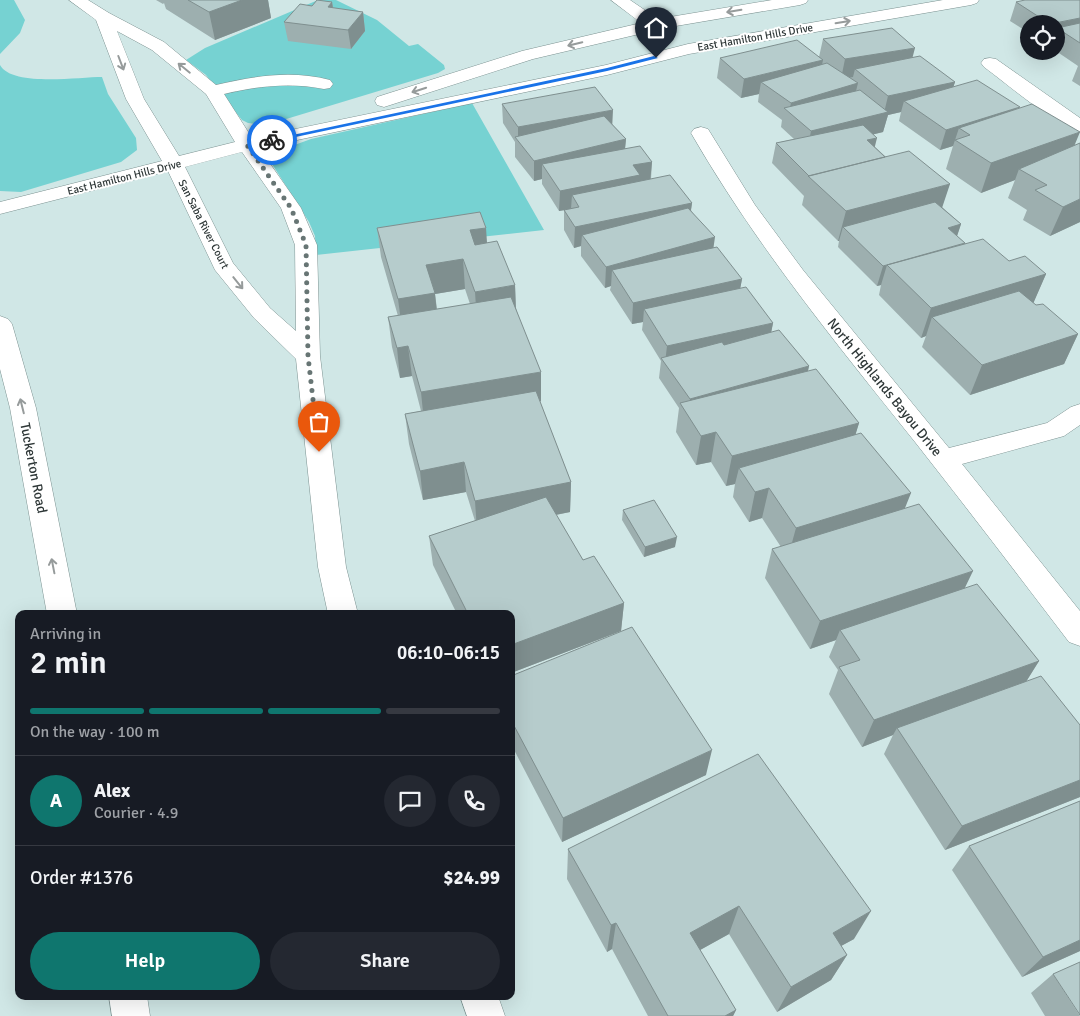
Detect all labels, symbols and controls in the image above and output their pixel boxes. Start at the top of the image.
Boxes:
one-way arrow [727,6,743,16]
pin [635,7,677,58]
icon: home [642,14,670,42]
map controls [1020,15,1065,60]
button: locate [1020,15,1065,60]
one-way arrow [835,17,851,27]
street label: East Hamilton Hills Drive [696,21,814,54]
one-way arrow [568,40,584,49]
one-way arrow [117,55,126,70]
one-way arrow [178,62,191,73]
one-way arrow [412,85,428,95]
courier [247,115,297,165]
icon: bike [258,126,286,154]
street label: East Hamilton Hills Drive [66,157,182,198]
street label: San Saba River Court [175,177,232,271]
one-way arrow [233,277,244,290]
street label: North Highlands Bayou Drive [824,315,946,460]
one-way arrow [17,399,26,415]
pin [298,401,340,452]
icon: bag [305,408,333,436]
street label: Tuckerton Road [16,421,51,515]
one-way arrow [48,558,58,574]
text: Arriving in [30,624,101,644]
text: 06:10–06:15 [397,641,500,665]
text: 2 min [30,643,107,682]
text: On the way · 100 m [30,722,160,742]
button: chat [384,775,436,827]
button: phone [448,775,500,827]
text: Alex [94,779,130,803]
text: A [50,789,62,813]
text: Courier · 4.9 [94,803,178,823]
text: Order #1376 [30,866,133,890]
text: $24.99 [443,866,500,890]
button: Help [30,932,260,990]
button: Share [270,932,500,990]

